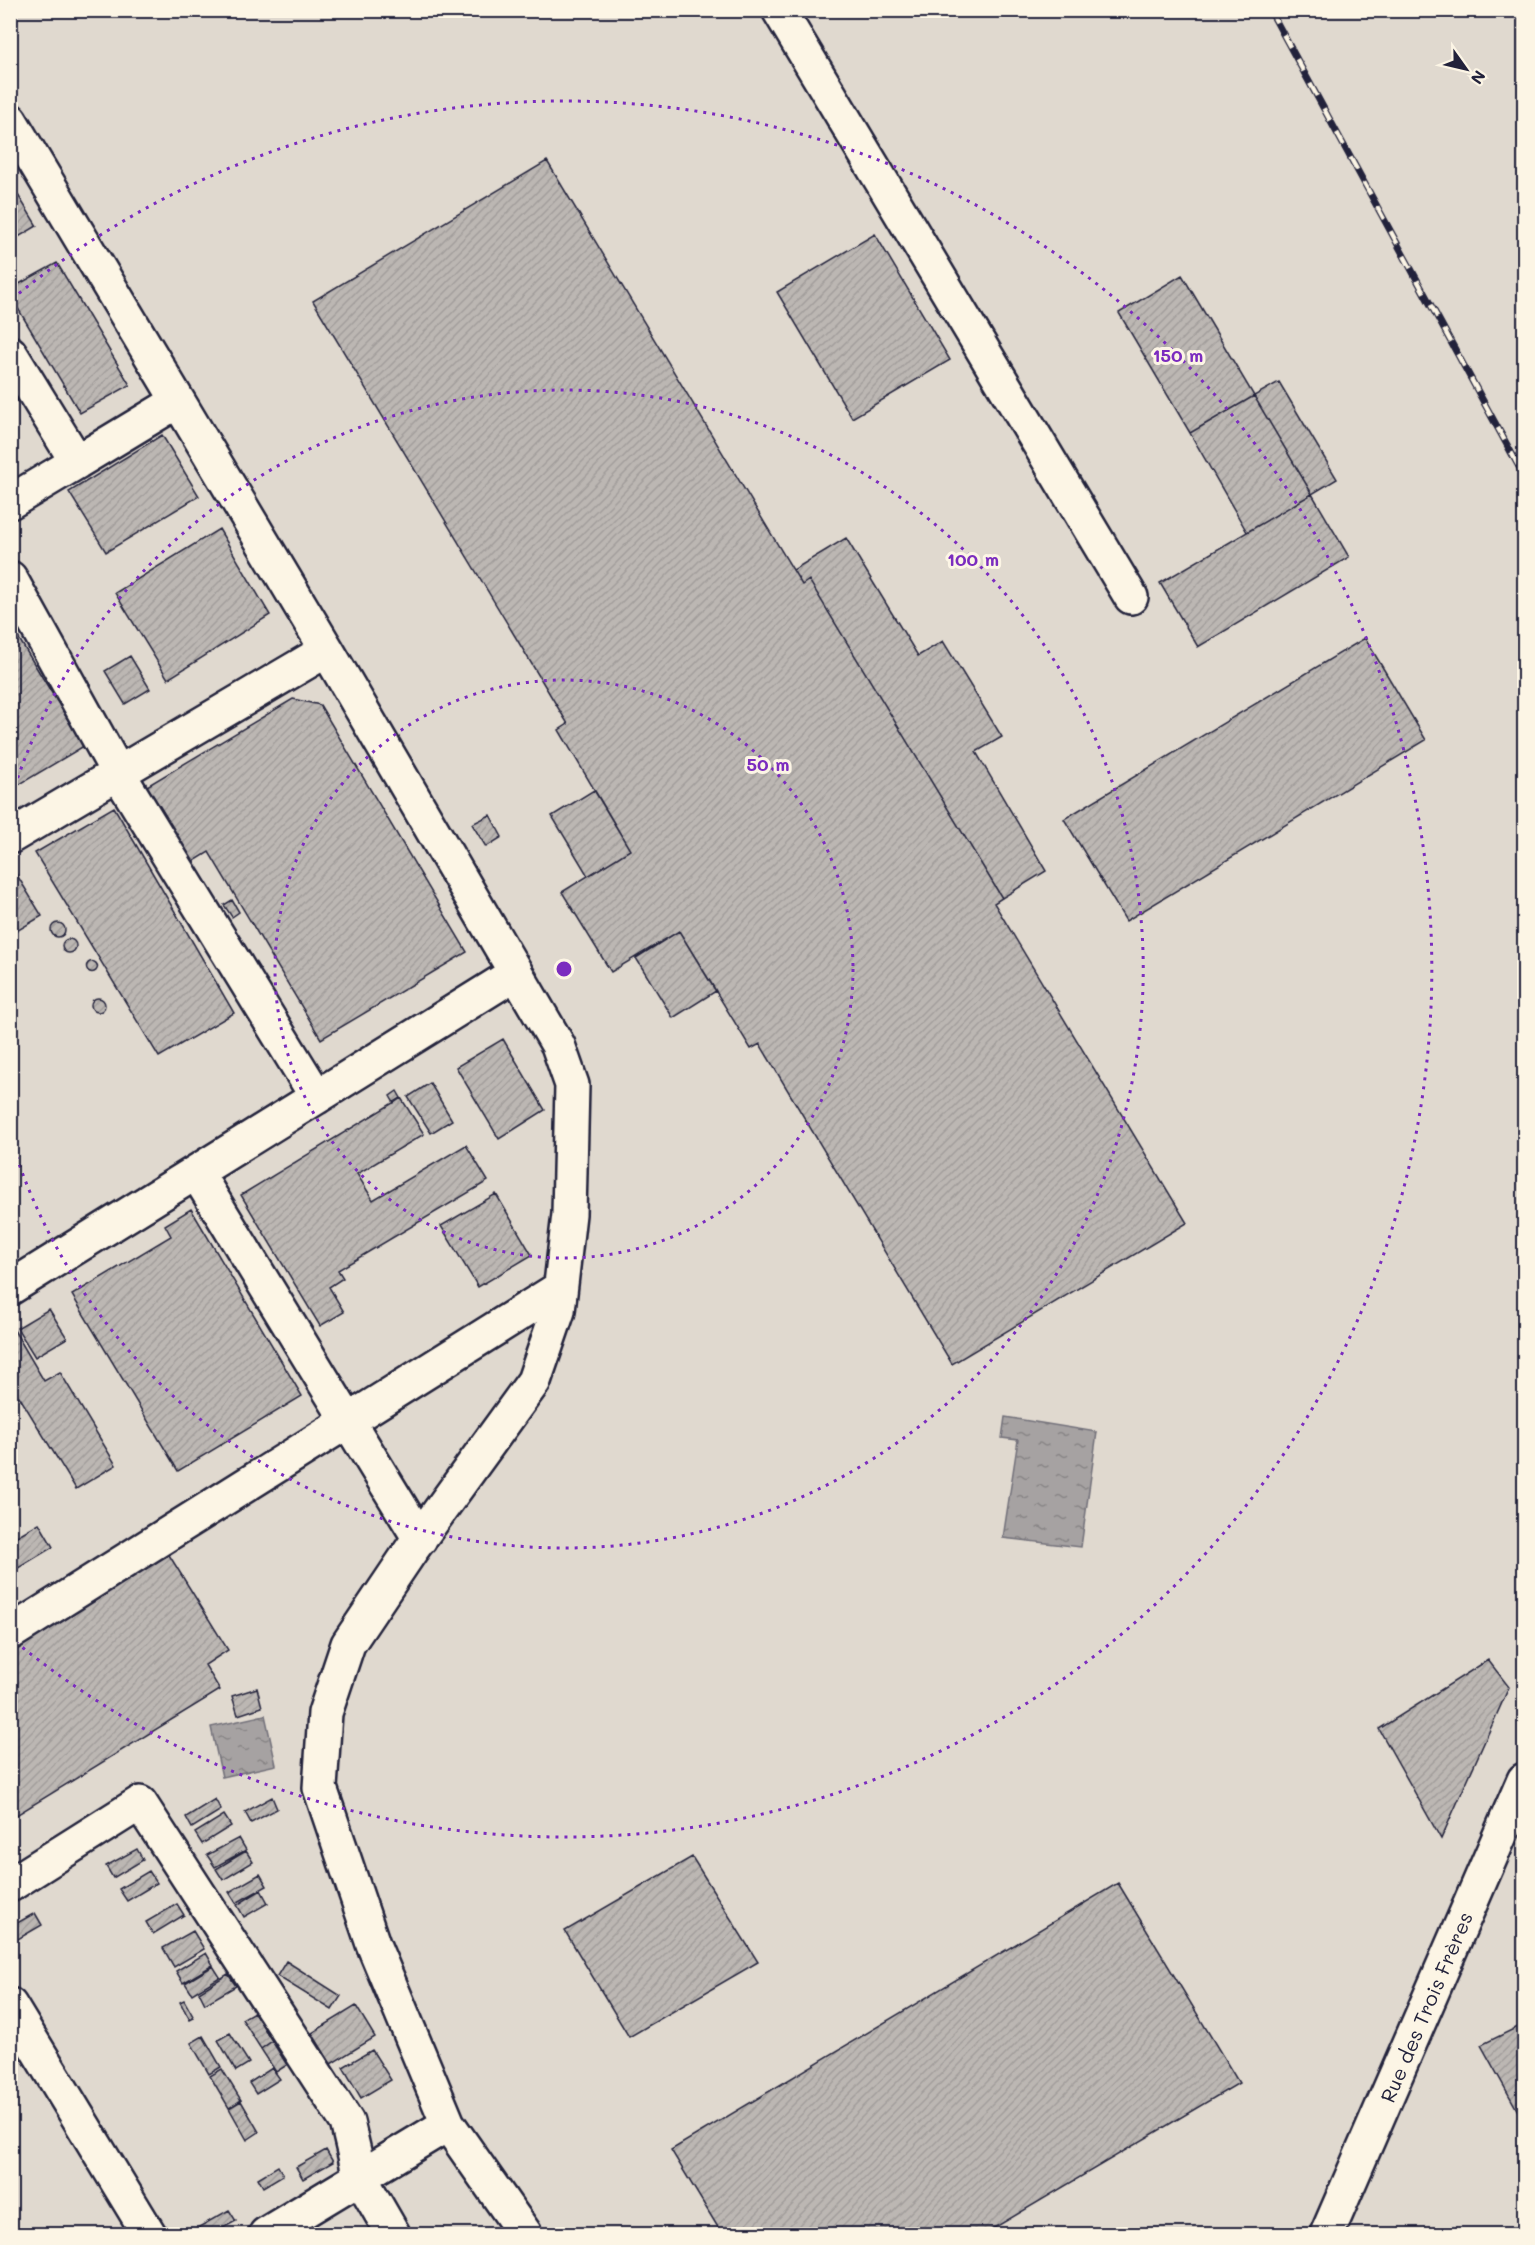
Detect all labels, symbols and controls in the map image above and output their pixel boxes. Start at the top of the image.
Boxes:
north arrow [1436,39,1496,99]
text: N [1467,67,1491,89]
text: 150 m [1153,343,1203,367]
text: 100 m [947,547,999,571]
text: 50 m [747,752,789,776]
centre of rings [554,959,574,979]
street label: Rue des Trois Frères [1374,1908,1478,2106]

